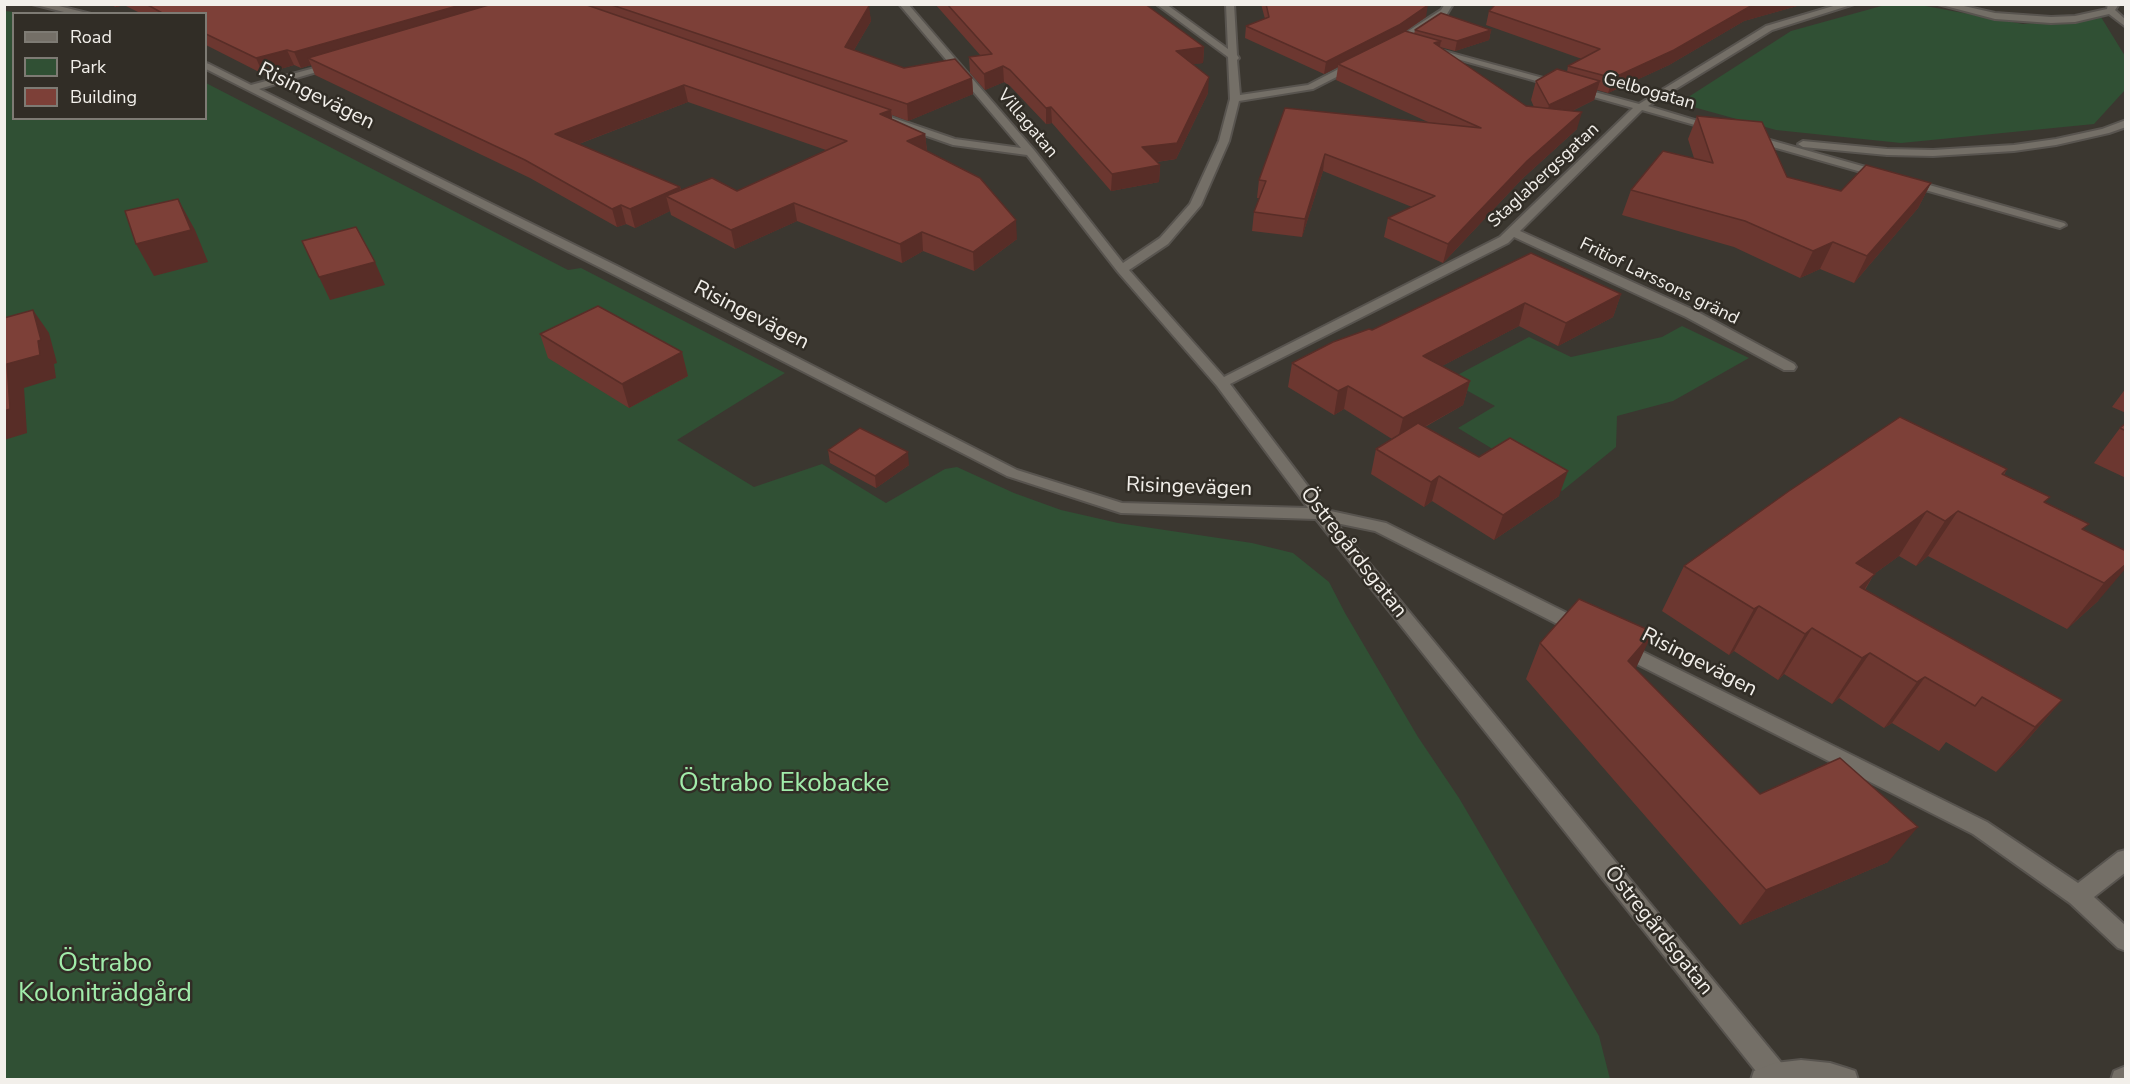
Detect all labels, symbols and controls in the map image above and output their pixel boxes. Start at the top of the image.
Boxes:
legend [12,12,207,120]
text: Road [70,25,112,49]
text: Park [70,55,106,79]
street label: Risingevägen [254,58,378,136]
street label: Gelbogatan [1601,69,1697,115]
text: Building [70,85,137,109]
street label: Villagatan [992,85,1062,163]
street label: Staglabergsgatan [1484,119,1604,233]
street label: Fritiof Larssons gränd [1576,234,1742,330]
street label: Risingevägen [689,276,813,356]
street label: Risingevägen [1125,473,1253,503]
street label: Östregårdsgatan [1294,483,1412,623]
street label: Risingevägen [1637,623,1761,703]
park label: Östrabo Ekobacke [679,769,889,801]
street label: Östregårdsgatan [1598,861,1718,1001]
park label: Östrabo Koloniträdgård [18,949,192,1011]

